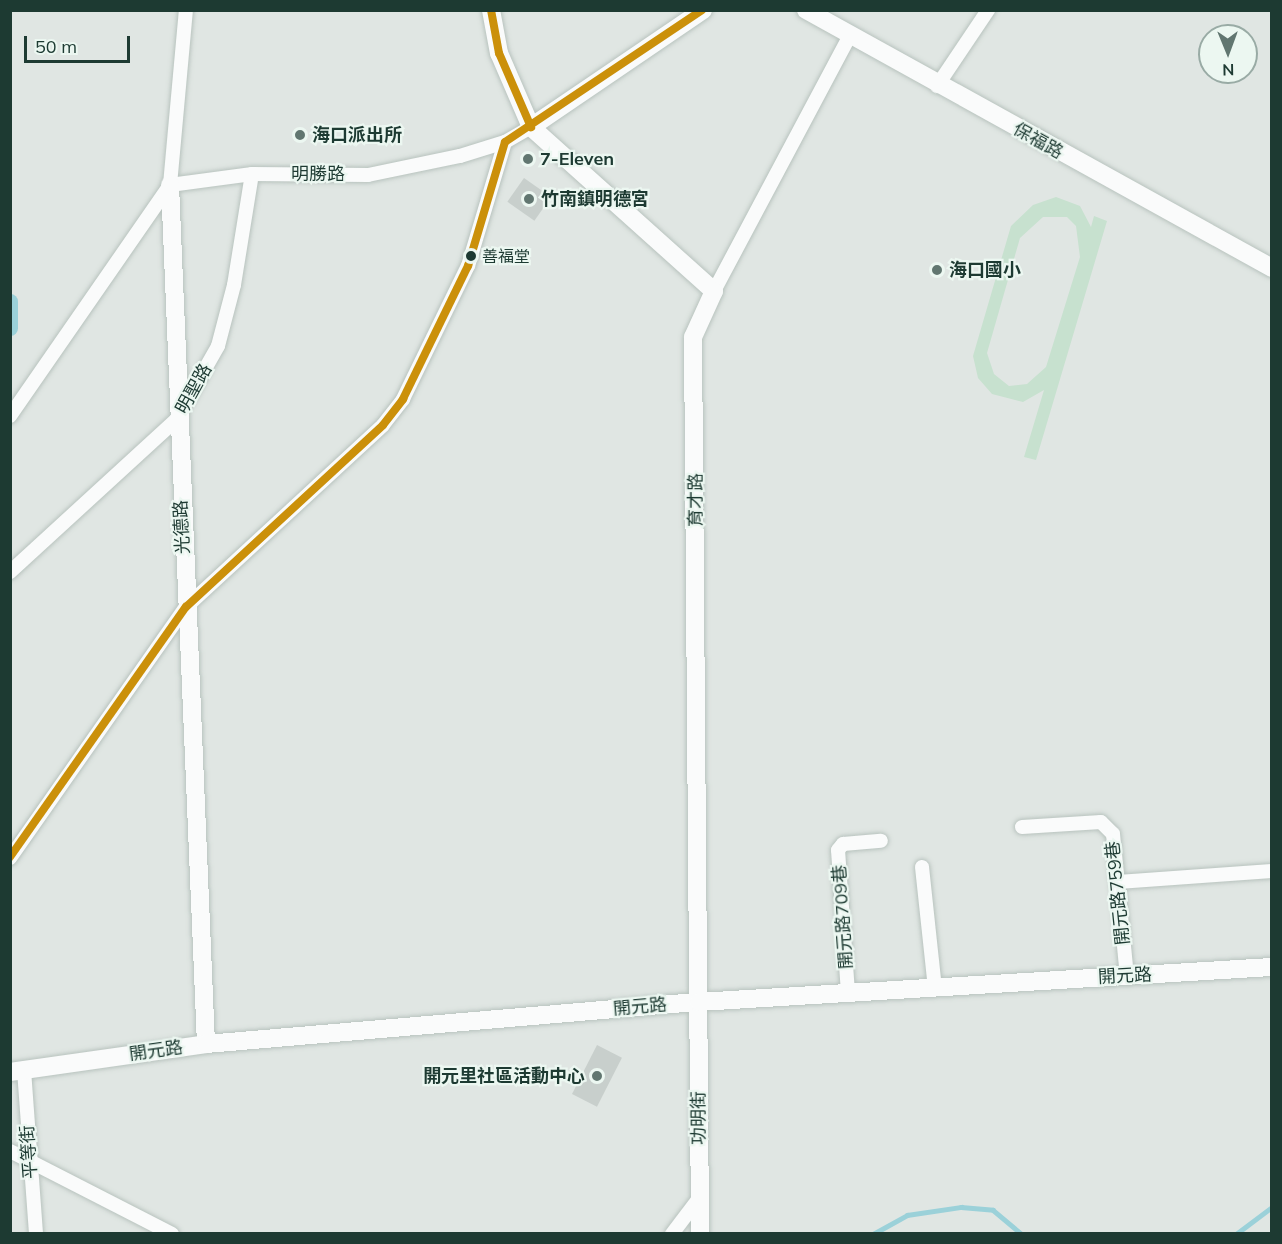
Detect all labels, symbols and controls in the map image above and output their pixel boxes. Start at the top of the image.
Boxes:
scale bar [27,24,134,62]
north arrow [1198,24,1258,84]
text: 50 m [35,35,77,58]
text: N [1222,60,1234,80]
street label: 保福路 [1009,118,1067,164]
place label: 海口派出所 [312,124,402,146]
marker: 海口派出所 [293,128,307,142]
place label: 7-Eleven [540,148,614,170]
marker: 7-Eleven [521,152,535,166]
street label: 明勝路 [291,163,345,185]
place label: 竹南鎮明德宮 [541,188,649,210]
marker: 竹南鎮明德宮 [522,192,536,206]
place label: 善福堂 [482,246,530,266]
marker: 善福堂 [465,250,477,262]
place label: 海口國小 [949,259,1021,281]
marker: 海口國小 [930,263,944,277]
street label: 明聖路 [171,360,217,418]
street label: 育才路 [685,473,707,527]
street label: 光德路 [170,499,194,555]
street label: 開元路759巷 [1102,840,1134,946]
street label: 開元路709巷 [829,864,857,970]
street label: 開元路 [1097,964,1153,988]
street label: 開元路 [612,994,668,1020]
street label: 開元路 [128,1037,184,1065]
place label: 開元里社區活動中心 [423,1065,585,1087]
marker: 開元里社區活動中心 [590,1069,604,1083]
street label: 功明街 [688,1091,710,1145]
street label: 平等街 [16,1124,42,1180]

